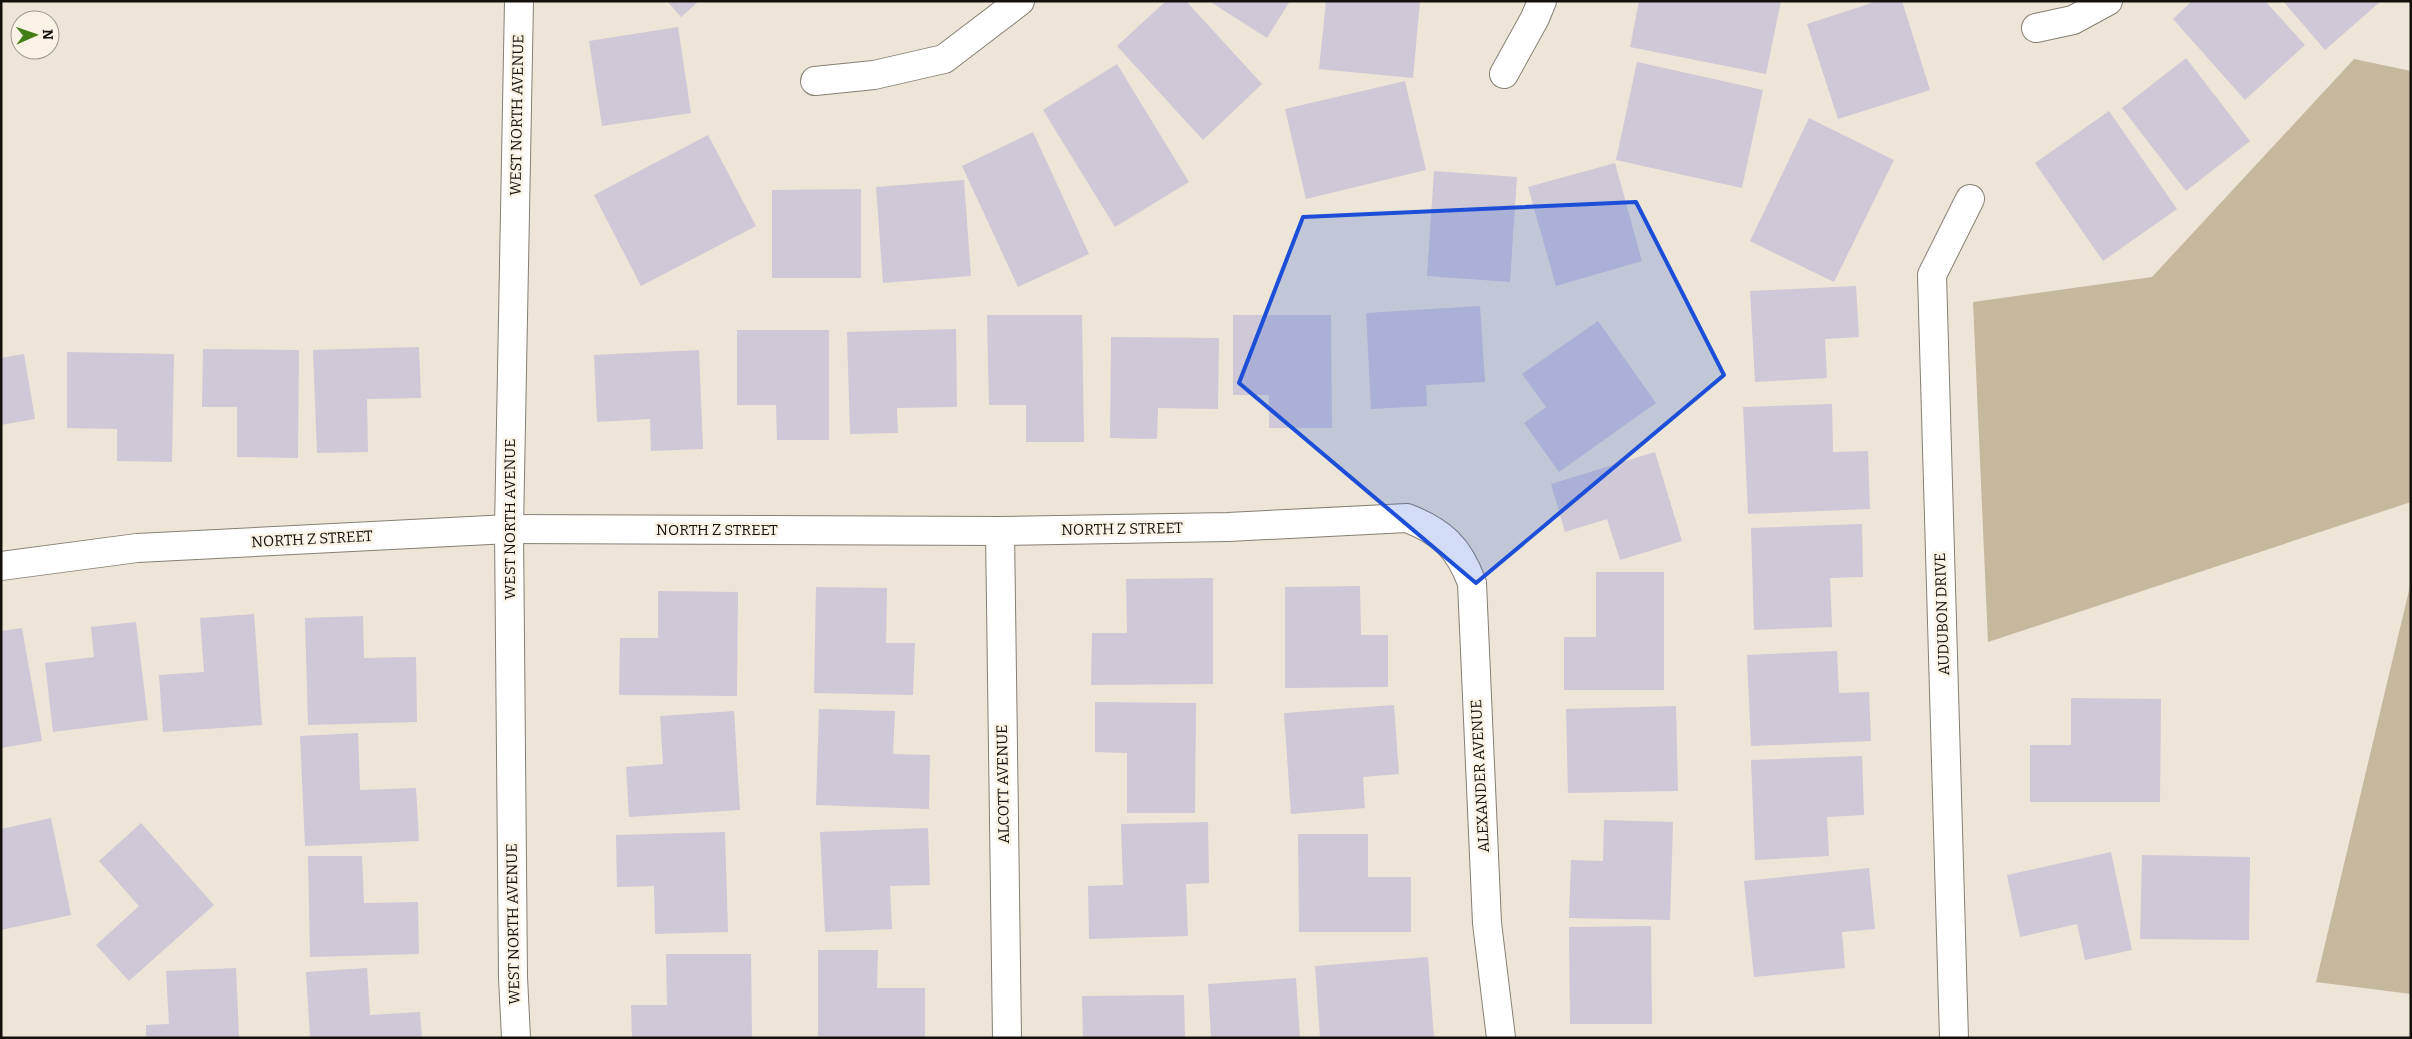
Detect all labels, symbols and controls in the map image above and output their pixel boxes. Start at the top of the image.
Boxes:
north arrow [10,10,60,60]
text: N [39,29,56,40]
street label: WEST NORTH AVENUE [507,34,527,196]
street label: WEST NORTH AVENUE [501,438,519,600]
street label: NORTH Z STREET [1061,519,1183,539]
street label: NORTH Z STREET [656,521,778,539]
street label: NORTH Z STREET [251,527,373,551]
street label: AUDUBON DRIVE [1931,552,1953,676]
street label: ALEXANDER AVENUE [1467,699,1493,853]
street label: ALCOTT AVENUE [993,724,1013,844]
street label: WEST NORTH AVENUE [503,843,523,1005]

